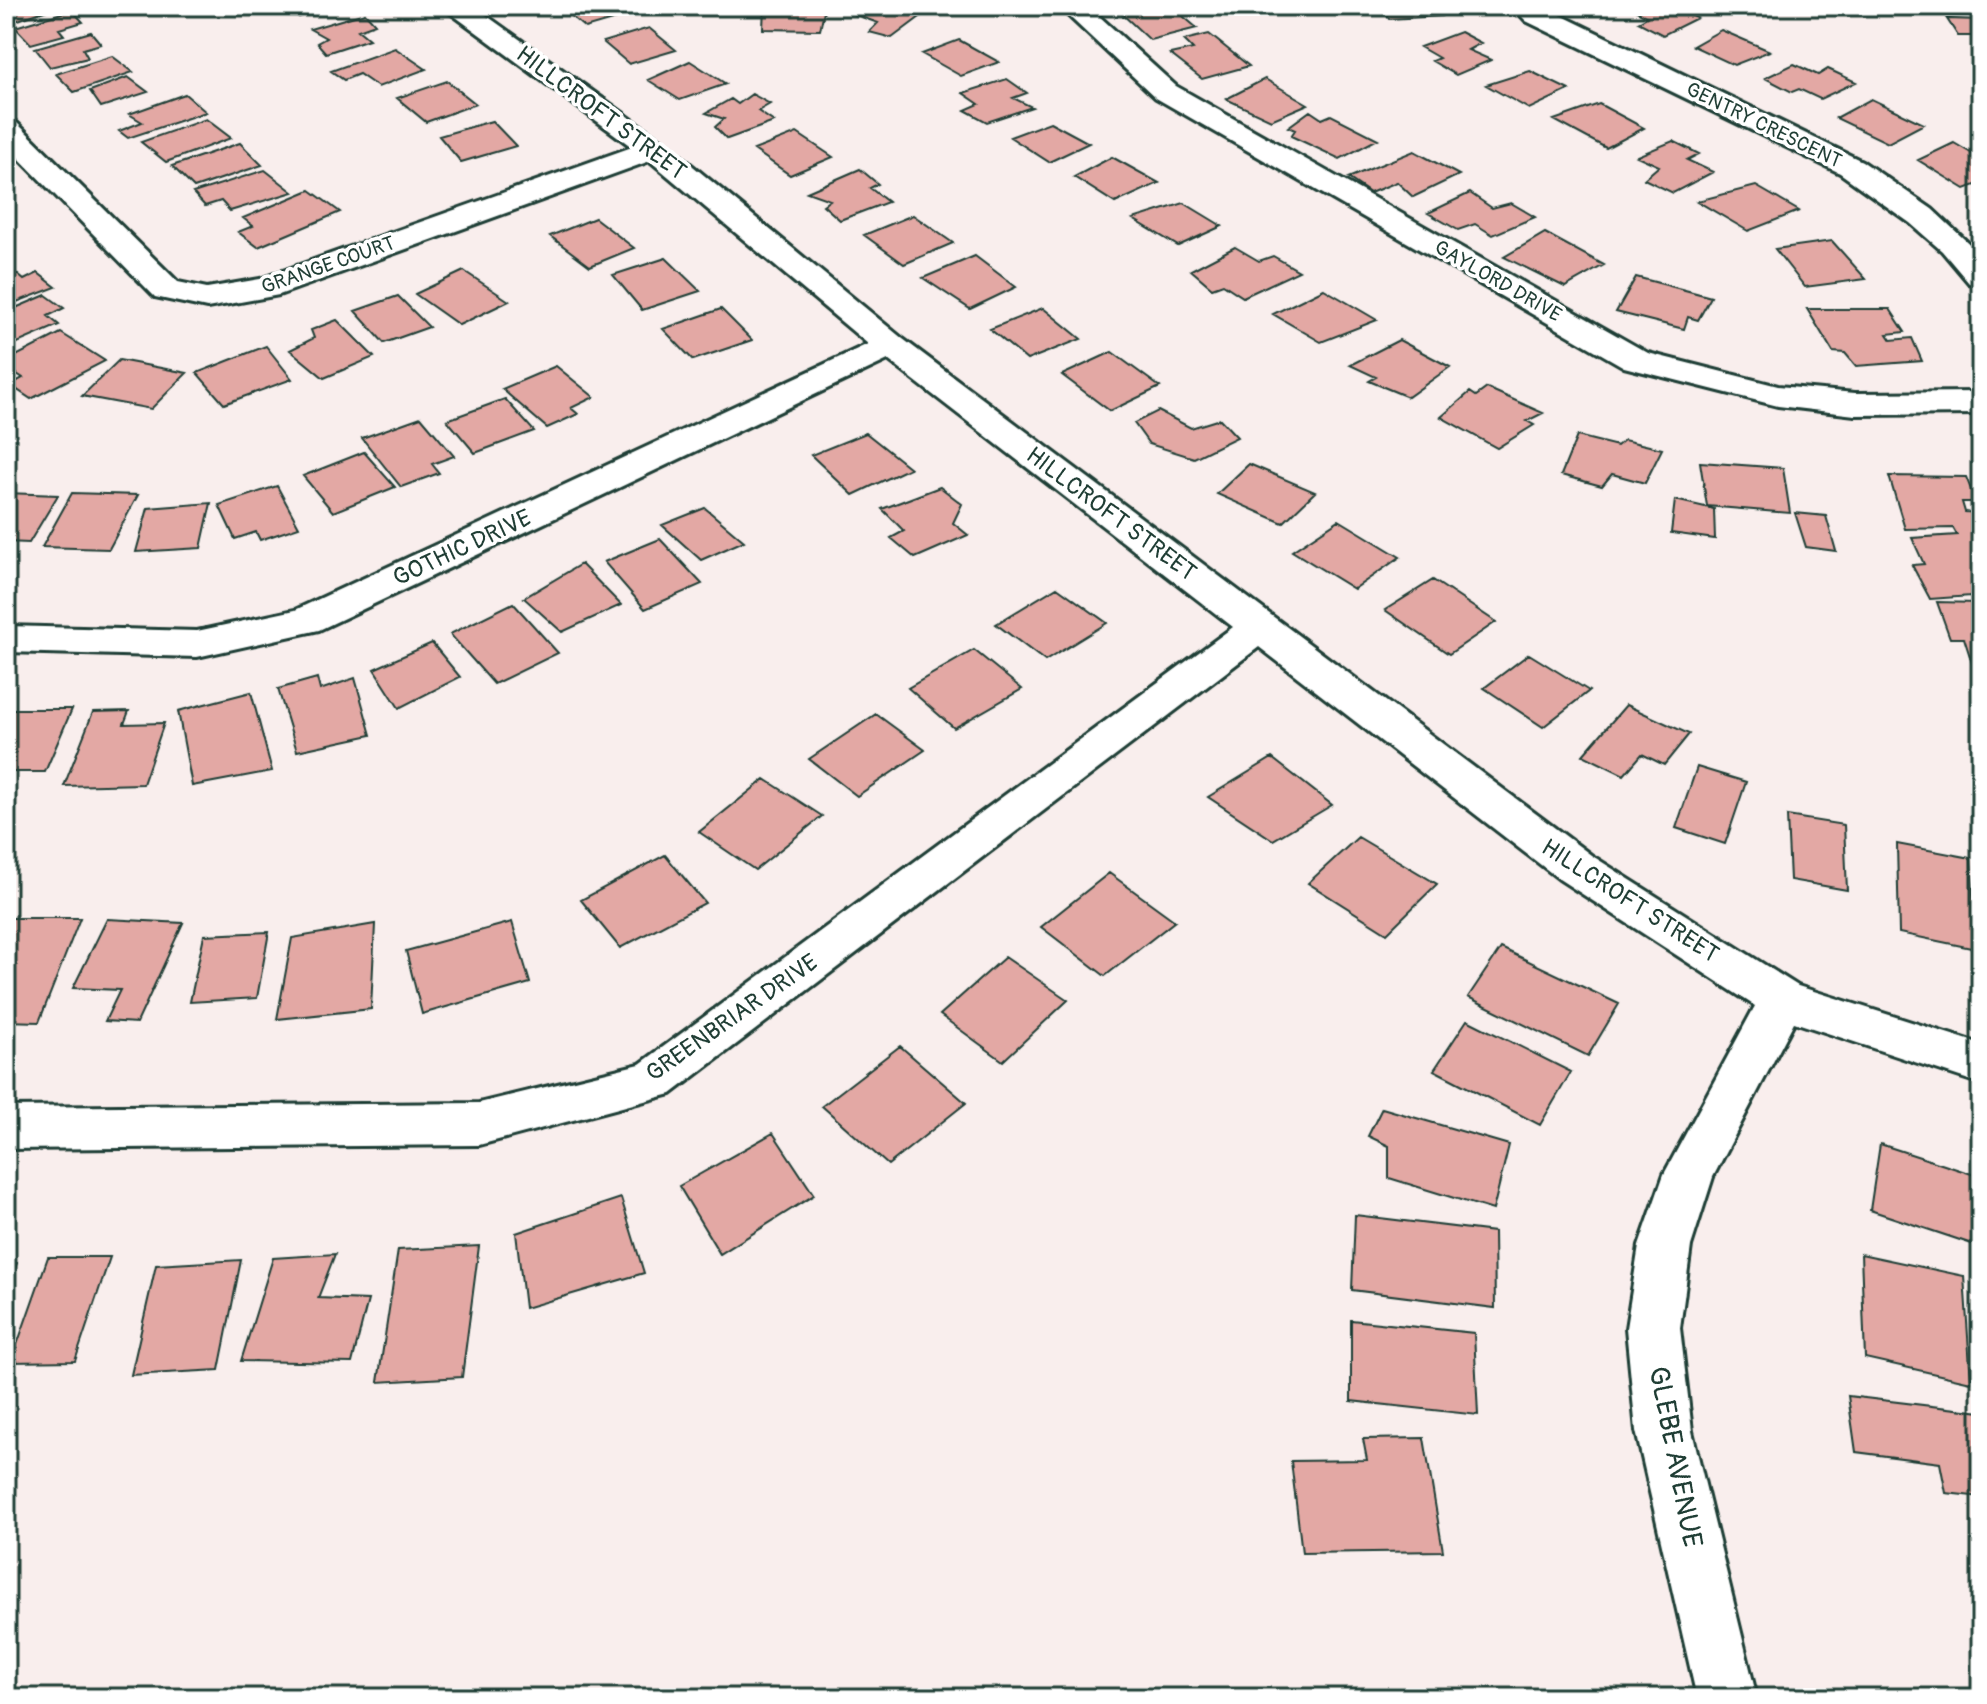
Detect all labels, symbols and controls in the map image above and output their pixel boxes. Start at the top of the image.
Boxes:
street label: HILLCROFT STREET [510,40,692,186]
street label: GENTRY CRESCENT [1682,77,1846,173]
street label: GRANGE COURT [258,230,398,300]
street label: GAYLORD DRIVE [1430,235,1566,327]
street label: HILLCROFT STREET [1020,441,1202,587]
street label: GOTHIC DRIVE [388,503,536,593]
street label: HILLCROFT STREET [1536,833,1724,969]
street label: GREENBRIAR DRIVE [641,948,823,1088]
street label: GLEBE AVENUE [1640,1363,1710,1551]

